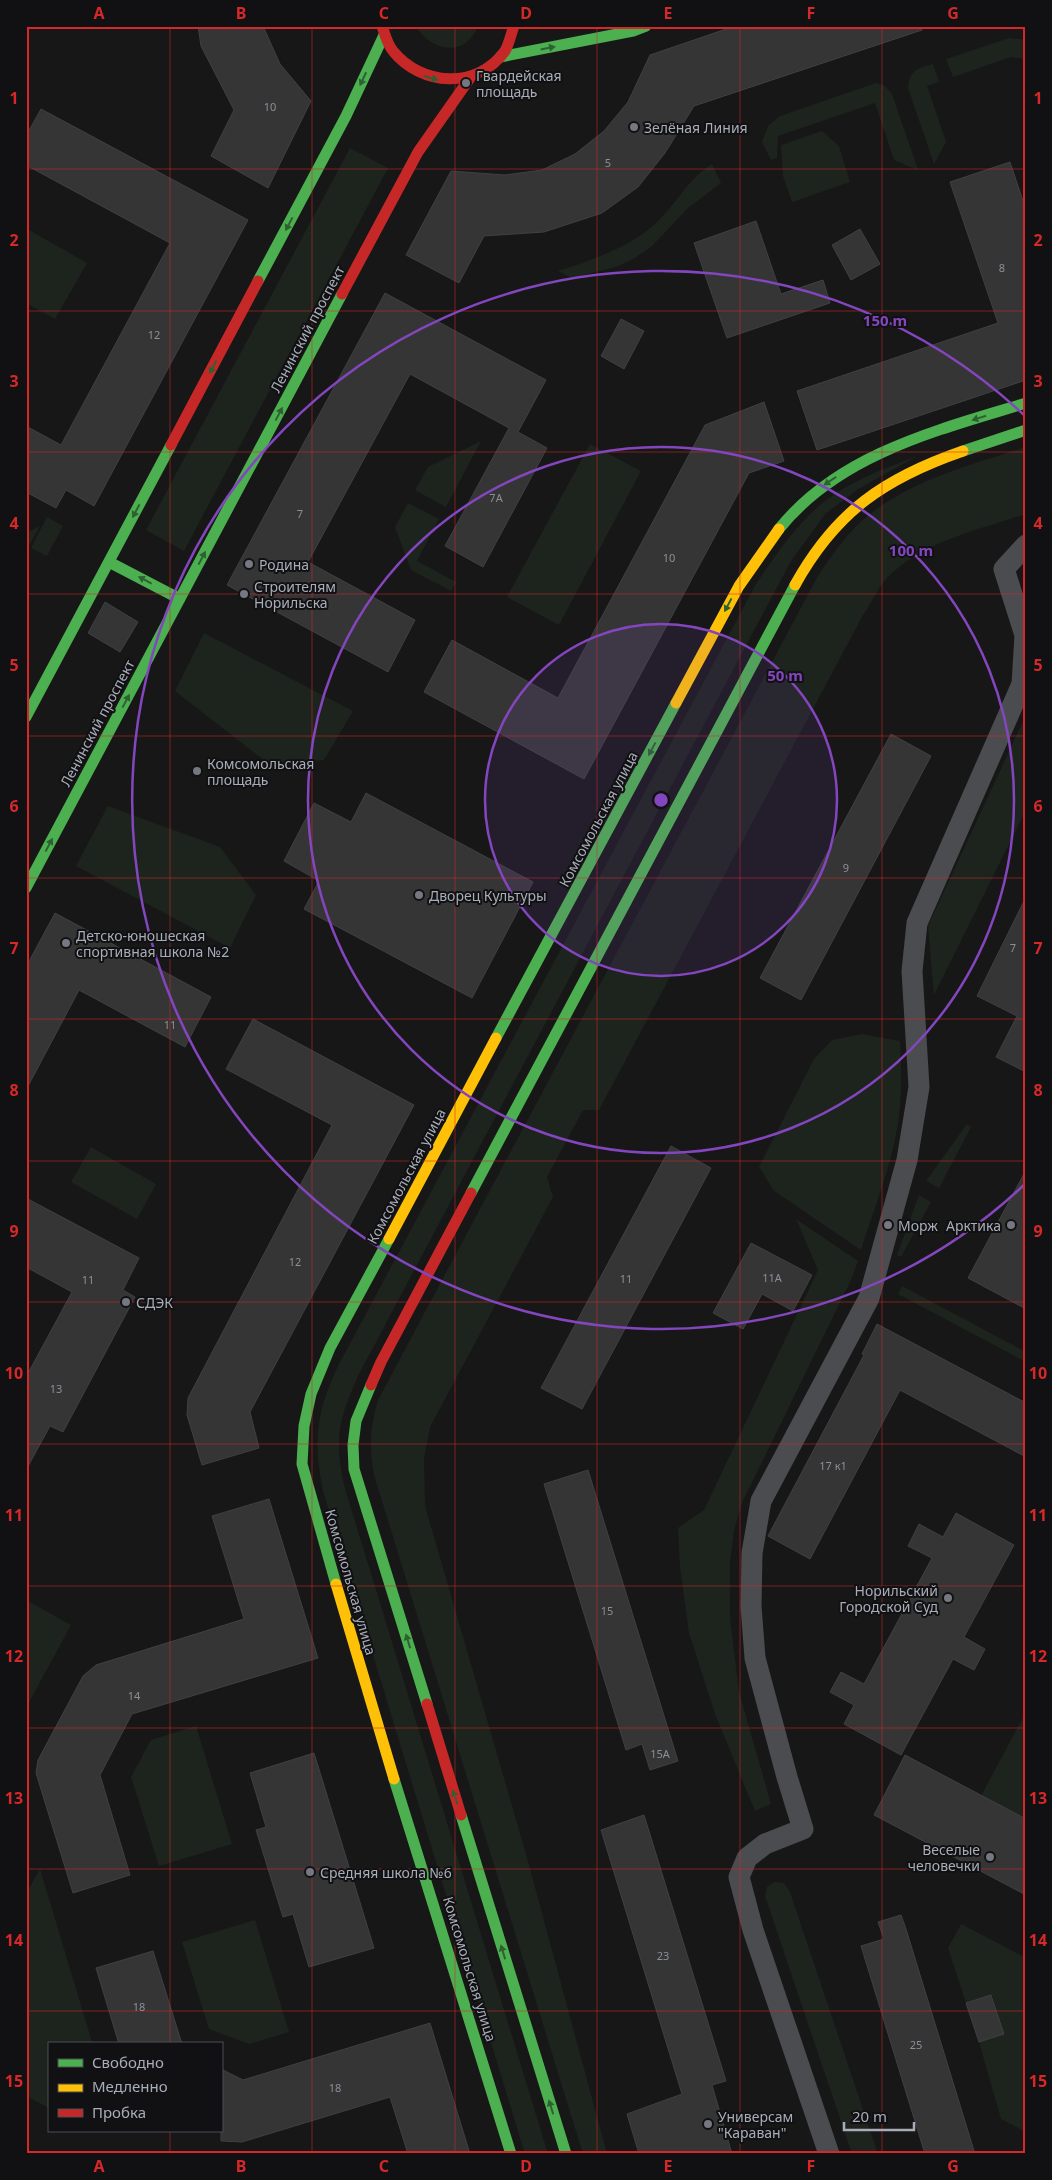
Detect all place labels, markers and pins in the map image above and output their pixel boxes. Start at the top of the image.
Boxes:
place label: Гвардейская площадь [476,66,562,101]
marker: Гвардейская площадь [460,77,472,89]
place label: Зелёная Линия [644,118,748,137]
marker: Зелёная Линия [628,121,640,133]
place label: Родина [259,555,309,574]
marker: Родина [243,558,255,570]
place label: Строителям Норильска [254,577,336,612]
marker: Строителям Норильска [238,588,250,600]
place label: Комсомольская площадь [207,754,314,789]
marker: Комсомольская площадь [191,765,203,777]
centre of rings [652,791,670,809]
place label: Дворец Культуры [429,886,547,905]
marker: Дворец Культуры [413,889,425,901]
place label: Детско-юношеская спортивная школа №2 [76,926,229,961]
marker: Детско-юношеская спортивная школа №2 [60,937,72,949]
place label: Морж [898,1216,938,1235]
place label: Арктика [946,1216,1001,1235]
marker: Морж [882,1219,894,1231]
marker: Арктика [1005,1219,1017,1231]
place label: СДЭК [136,1293,173,1312]
marker: СДЭК [120,1296,132,1308]
place label: Норильский Городской Суд [839,1581,938,1616]
marker: Норильский Городской Суд [942,1592,954,1604]
place label: Веселые человечки [908,1840,980,1875]
marker: Веселые человечки [984,1851,996,1863]
place label: Средняя школа №6 [320,1863,452,1882]
marker: Средняя школа №6 [304,1866,316,1878]
place label: Универсам "Караван" [718,2107,793,2142]
marker: Универсам "Караван" [702,2118,714,2130]

